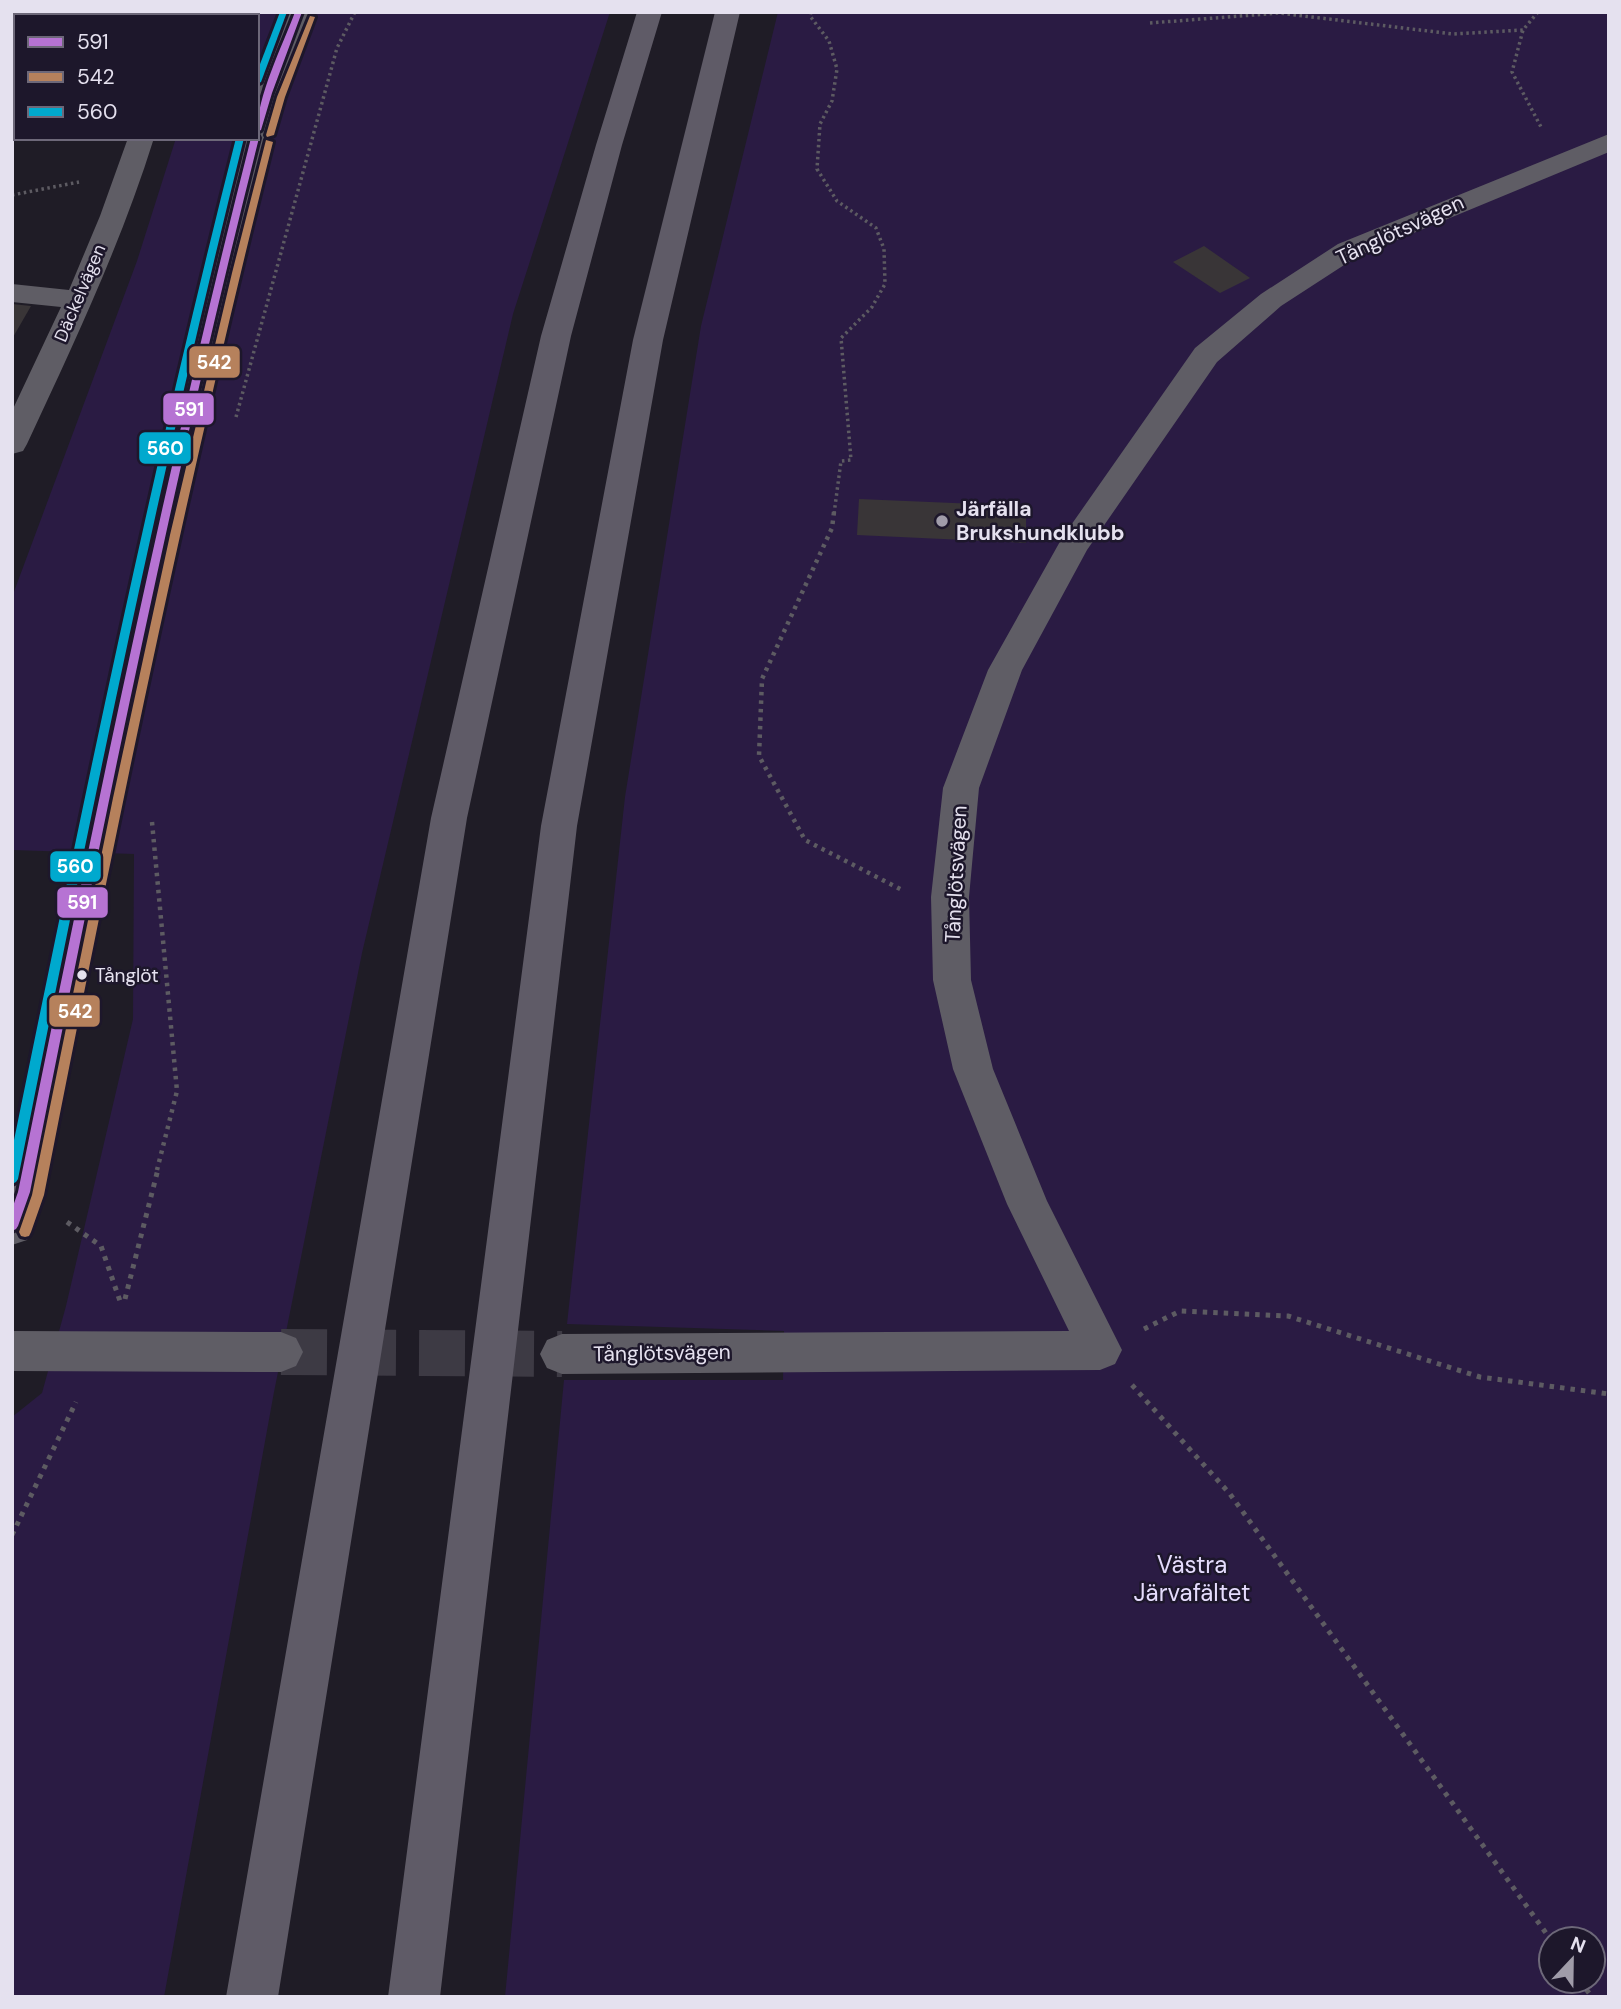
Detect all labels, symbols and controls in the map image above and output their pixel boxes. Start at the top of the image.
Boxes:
legend [14,14,259,140]
text: 591 [77,28,109,56]
text: 542 [77,63,115,91]
text: 560 [77,98,117,126]
street label: Tånglötsvägen [1332,188,1468,272]
street label: Däckelvägen [49,240,111,346]
line badge: 542 [188,345,241,379]
text: 542 [196,350,232,375]
line badge: 591 [162,392,215,426]
text: 591 [174,397,204,422]
line badge: 560 [138,431,192,465]
text: 560 [146,436,184,461]
place label: Järfälla Brukshundklubb [956,495,1125,547]
marker: Järfälla Brukshundklubb [934,513,950,529]
street label: Tånglötsvägen [938,805,974,943]
line badge: 560 [49,850,102,883]
text: 560 [56,854,94,879]
line badge: 591 [56,886,109,919]
text: 591 [67,890,97,915]
place label: Tånglöt [95,963,159,988]
marker: Tånglöt [75,968,89,982]
line badge: 542 [48,994,101,1028]
text: 542 [57,999,93,1024]
street label: Tånglötsvägen [593,1338,731,1368]
park label: Västra Järvafältet [1134,1549,1250,1608]
north arrow [1537,1925,1607,1995]
text: N [1567,1931,1589,1959]

